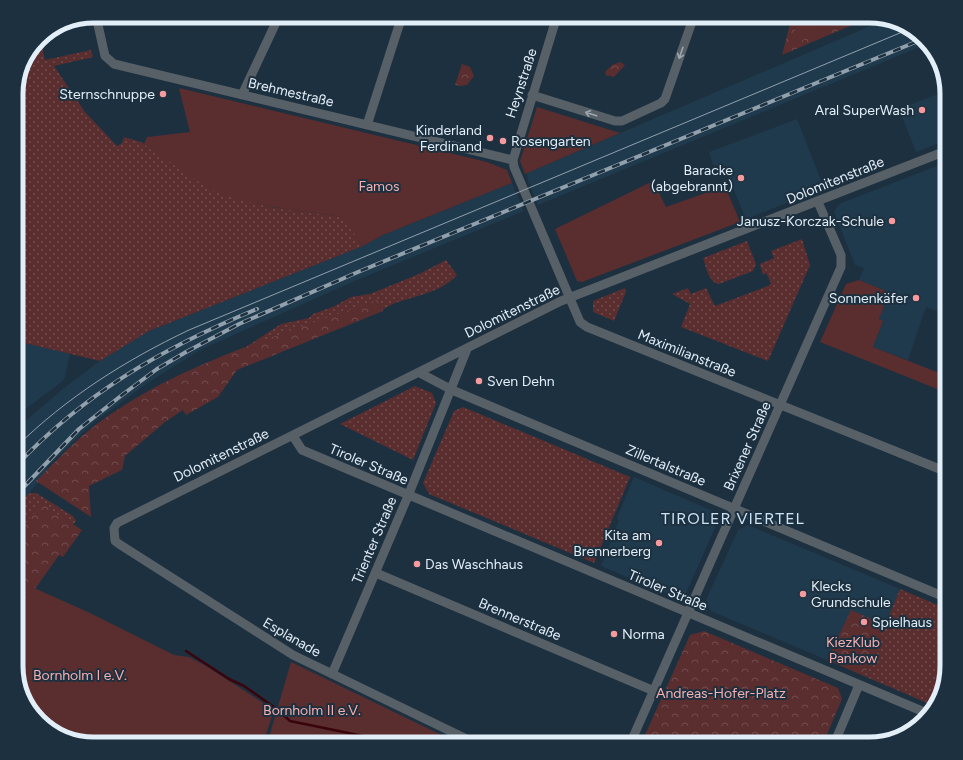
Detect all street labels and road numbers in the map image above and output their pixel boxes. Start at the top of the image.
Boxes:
street label: Heynstraße [502,46,541,120]
street label: Brehmestraße [246,74,336,111]
street label: Dolomitenstraße [784,153,887,208]
street label: Dolomitenstraße [462,281,563,342]
street label: Maximilianstraße [635,326,739,381]
street label: Brixener Straße [720,399,775,493]
street label: Dolomitenstraße [171,425,272,486]
street label: Tiroler Straße [327,440,411,489]
street label: Zillertalstraße [623,441,709,490]
street label: Trienter Straße [348,494,401,586]
street label: Tiroler Straße [626,566,710,615]
street label: Brennerstraße [476,594,564,645]
street label: Esplanade [260,614,324,661]

